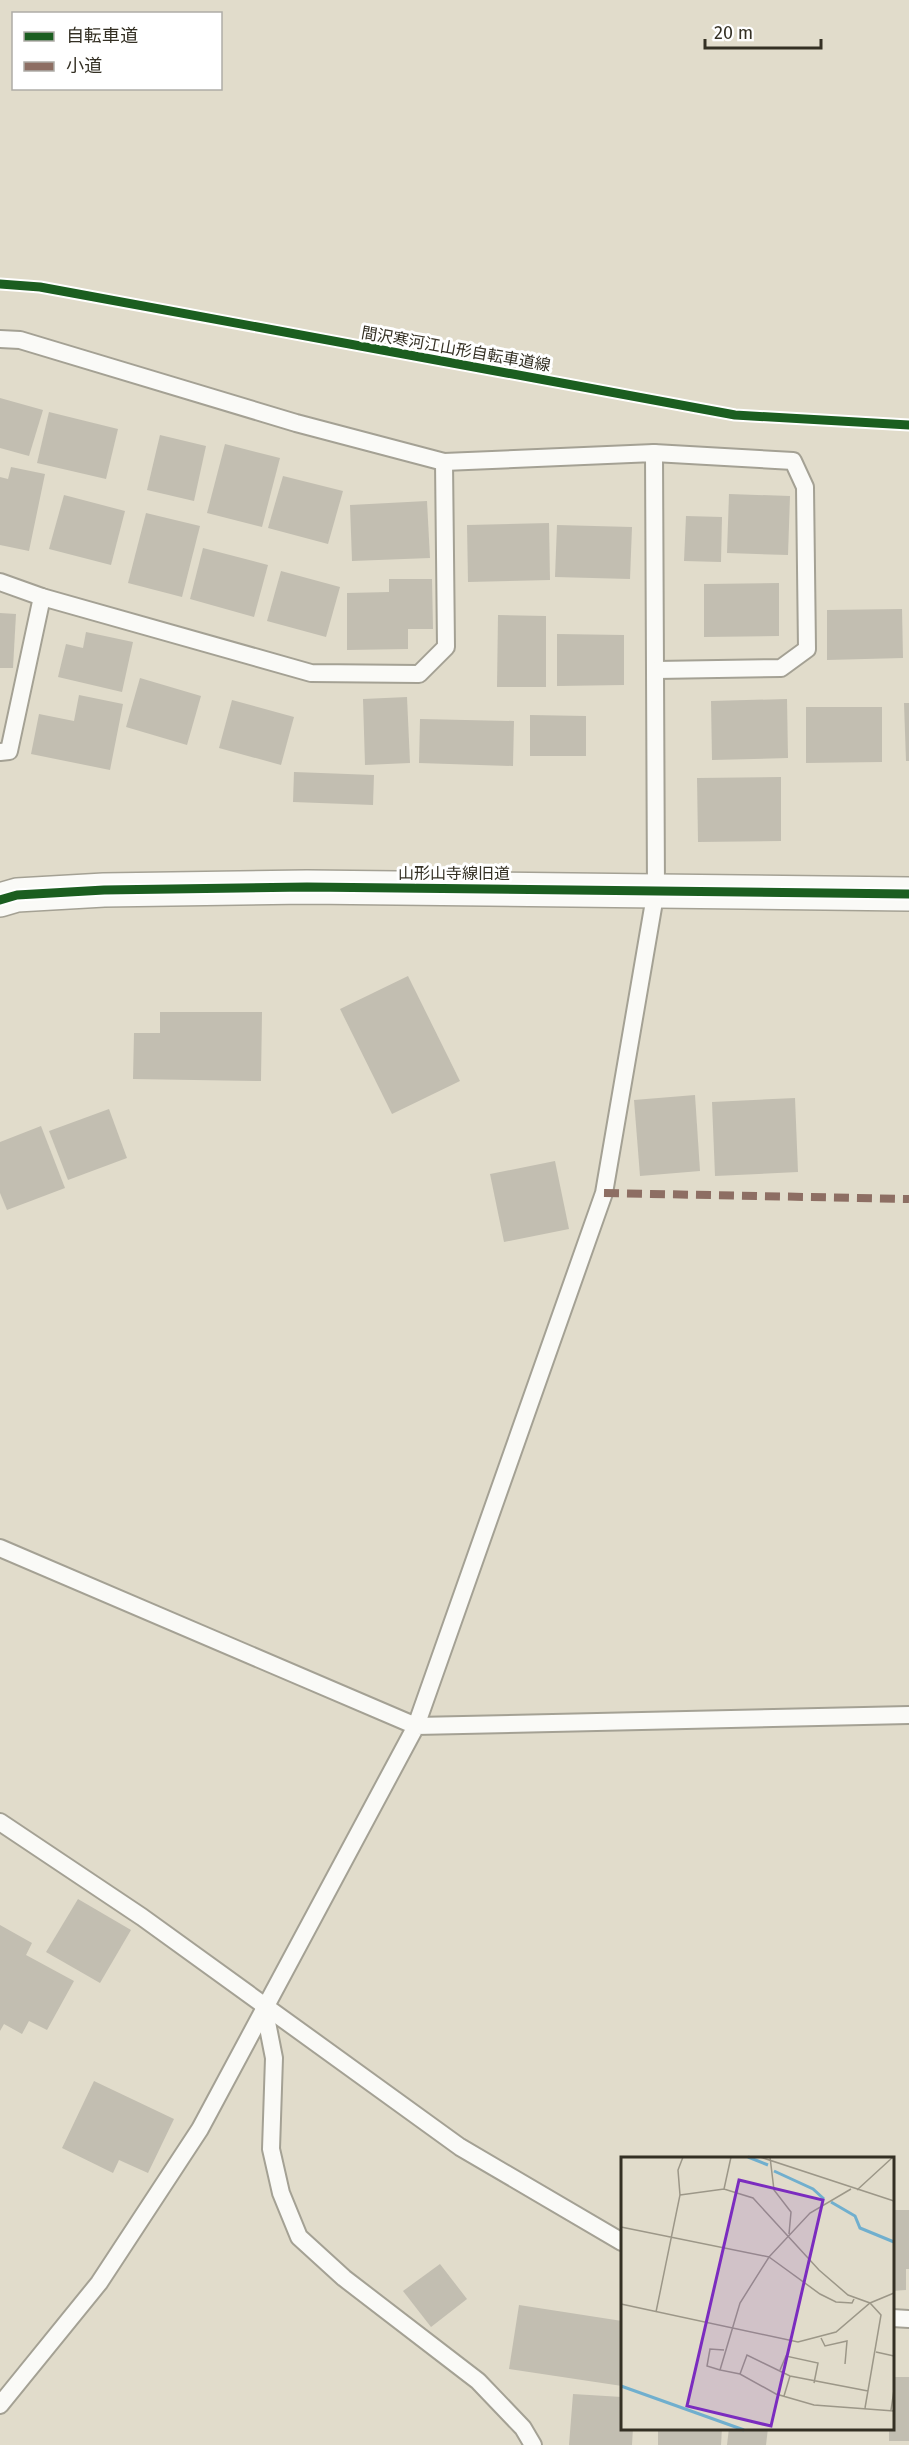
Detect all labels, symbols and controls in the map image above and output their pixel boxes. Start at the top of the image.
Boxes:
legend [12,12,222,90]
scale bar [705,12,820,50]
text: 20 m [714,22,753,44]
text: 自転車道 [66,25,138,47]
text: 小道 [66,55,102,77]
street label: 間沢寒河江山形自転車道線 [360,323,552,375]
street label: 山形山寺線旧道 [398,864,510,883]
inset map [621,2157,894,2430]

